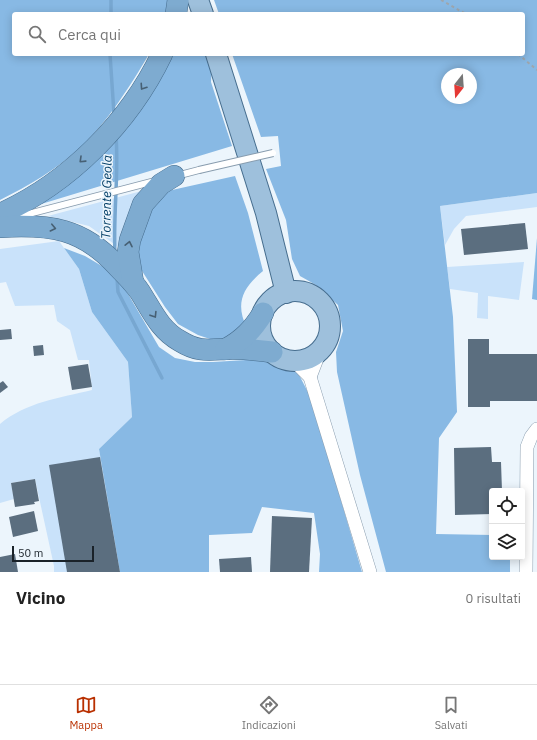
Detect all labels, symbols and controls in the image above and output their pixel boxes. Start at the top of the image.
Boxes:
search box [12,12,525,56]
icon: search [26,23,48,45]
text: Cerca qui [58,25,121,44]
north arrow [441,68,477,104]
one-way arrow [140,83,148,90]
one-way arrow [79,155,87,163]
water label: Torrente Geola [97,155,116,239]
one-way arrow [49,224,56,232]
one-way arrow [125,240,133,247]
one-way arrow [149,311,157,318]
map controls [489,488,525,560]
button: locate [489,488,525,524]
button: layers [489,524,525,560]
scale bar [12,544,94,563]
text: 50 m [18,546,43,560]
text: Vicino [16,587,65,609]
text: 0 risultati [466,590,521,607]
tab: Mappa [69,694,103,732]
tab: Indicazioni [242,694,296,732]
tab: Salvati [435,694,468,732]

